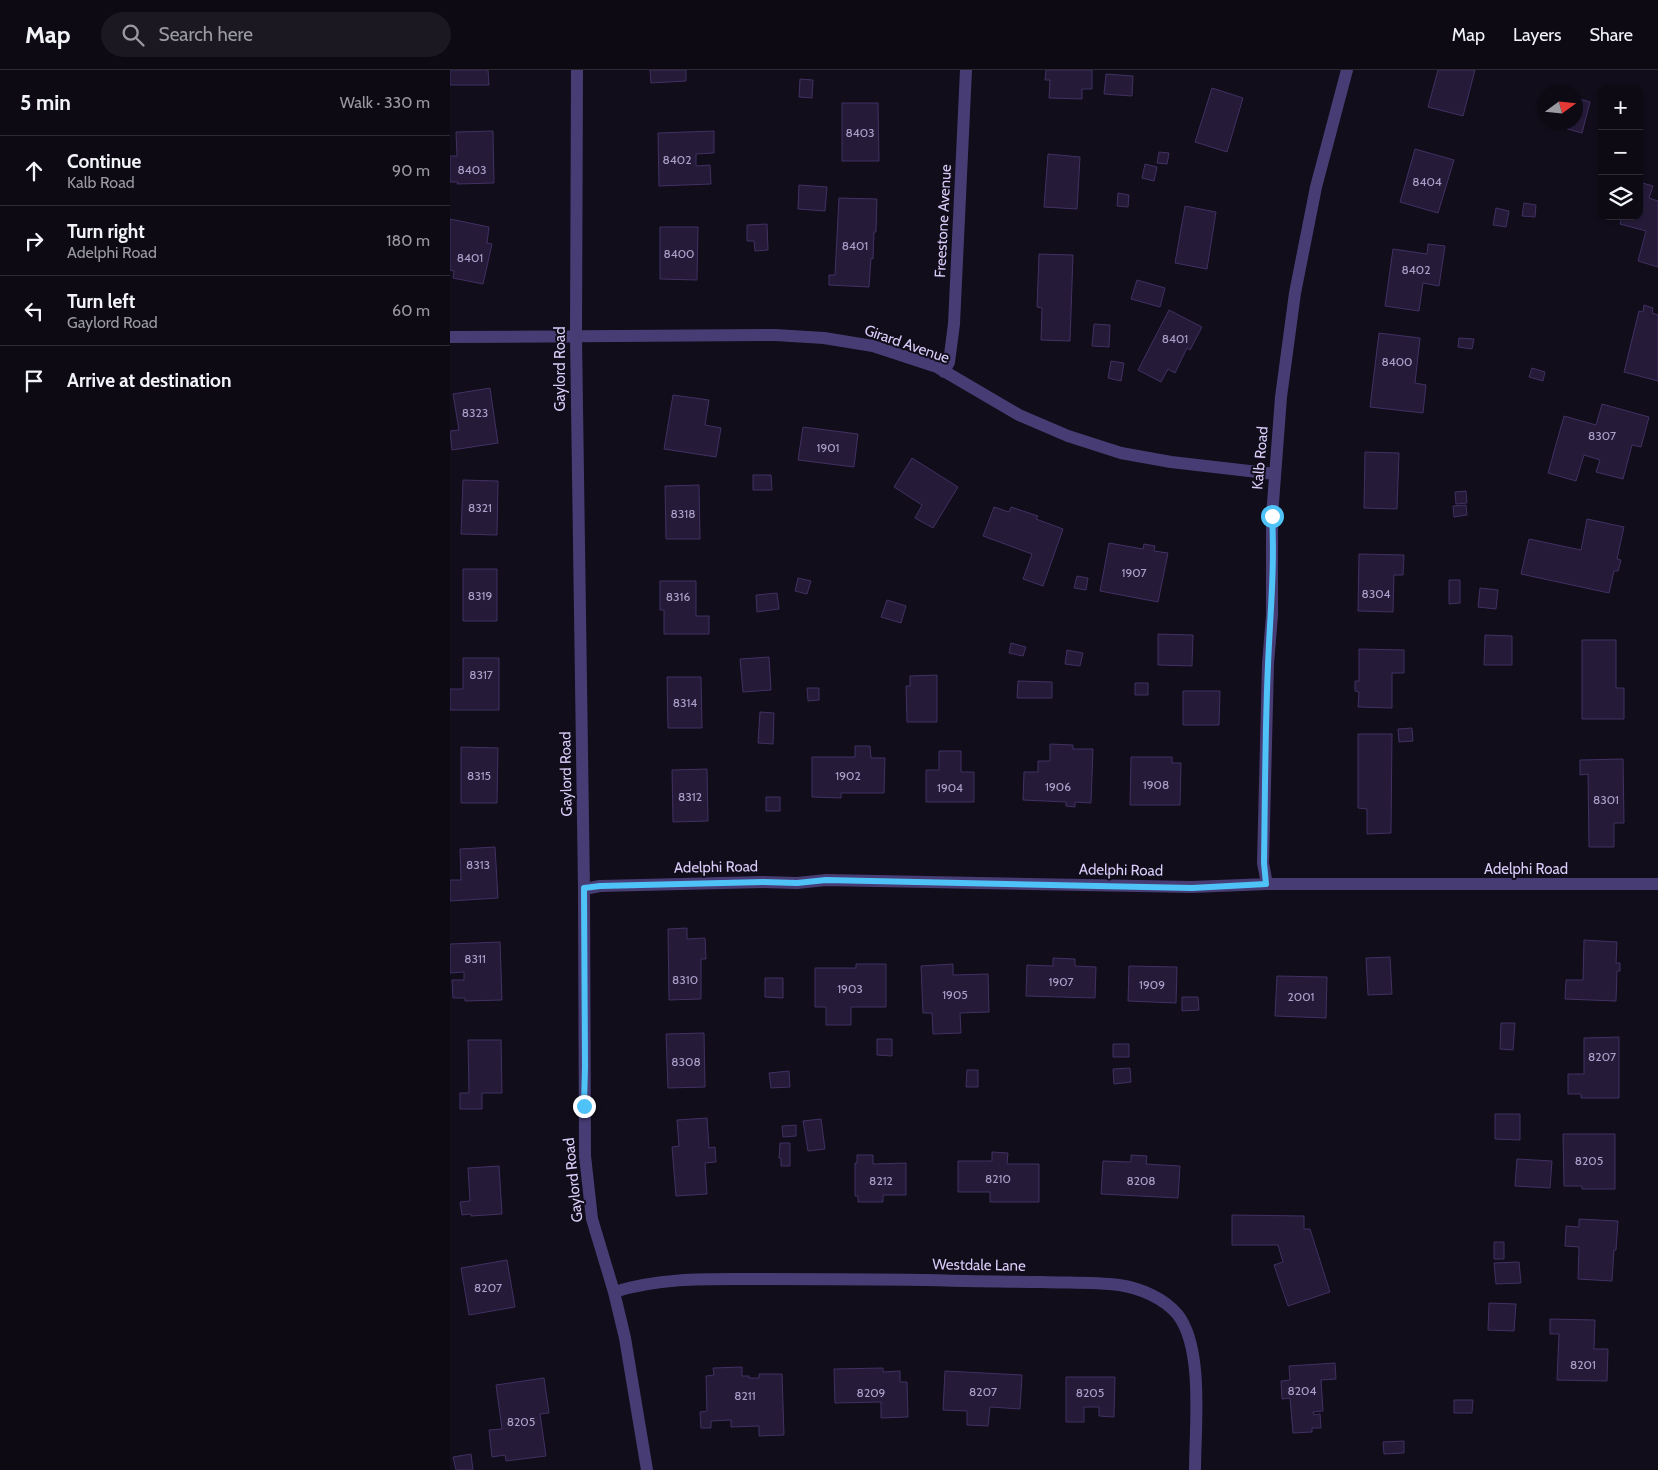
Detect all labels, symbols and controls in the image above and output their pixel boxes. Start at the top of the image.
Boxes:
search box [101,12,451,57]
text: Map [25,20,71,49]
icon: search [119,21,147,49]
text: Search here [159,23,253,46]
text: Map [1452,24,1485,46]
text: Layers [1513,24,1562,46]
text: Share [1590,24,1633,46]
north arrow [1538,85,1583,130]
map controls [1598,85,1643,220]
button: + [1598,85,1643,130]
text: 5 min [20,90,71,115]
text: Walk · 330 m [340,93,430,112]
house number: 8403 [845,125,875,140]
button: − [1598,130,1643,175]
text: Continue [67,150,141,173]
house number: 8402 [663,152,691,167]
icon: ahead [20,157,48,185]
text: 90 m [392,161,430,180]
house number: 8403 [457,162,487,177]
street label: Freestone Avenue [931,164,955,278]
text: Kalb Road [67,173,135,192]
house number: 8404 [1412,174,1442,189]
button: layers [1598,175,1643,220]
text: Turn right [67,220,145,243]
icon: right [20,227,48,255]
text: 180 m [386,231,430,250]
house number: 8401 [842,238,868,253]
text: Adelphi Road [67,243,157,262]
house number: 8400 [664,246,694,261]
house number: 8401 [457,250,483,265]
house number: 8402 [1402,262,1430,277]
text: Turn left [67,290,135,313]
icon: left [20,297,48,325]
text: 60 m [392,301,430,320]
text: Gaylord Road [67,313,158,332]
street label: Girard Avenue [862,321,952,367]
street label: Gaylord Road [551,326,569,412]
house number: 8401 [1162,331,1188,346]
house number: 8400 [1382,354,1412,369]
icon: arrive [20,367,48,395]
text: Arrive at destination [67,369,231,392]
house number: 8323 [462,405,488,420]
street label: Kalb Road [1248,426,1272,490]
house number: 8307 [1588,428,1616,443]
house number: 1901 [816,440,840,455]
house number: 8321 [468,500,492,515]
route start [1261,505,1284,528]
house number: 8318 [671,506,695,521]
house number: 1907 [1121,565,1147,580]
house number: 8304 [1361,586,1391,601]
house number: 8319 [468,588,492,603]
house number: 8316 [666,589,690,604]
house number: 8317 [469,667,493,682]
house number: 8314 [673,695,697,710]
street label: Gaylord Road [556,731,576,817]
house number: 8315 [467,768,491,783]
house number: 1902 [835,768,861,783]
house number: 1908 [1143,777,1169,792]
house number: 1906 [1045,779,1071,794]
house number: 1904 [937,780,963,795]
house number: 8312 [678,789,702,804]
house number: 8301 [1593,792,1619,807]
house number: 8313 [466,857,490,872]
street label: Adelphi Road [674,857,758,877]
street label: Adelphi Road [1079,860,1163,880]
street label: Adelphi Road [1484,860,1568,878]
house number: 8311 [464,951,486,966]
house number: 8310 [672,972,698,987]
house number: 1907 [1048,974,1074,989]
house number: 1909 [1139,977,1165,992]
house number: 1903 [837,981,863,996]
house number: 1905 [942,987,968,1002]
house number: 2001 [1288,989,1314,1004]
house number: 8207 [1588,1049,1616,1064]
house number: 8308 [671,1054,701,1069]
route end [573,1095,596,1118]
street label: Gaylord Road [560,1137,586,1223]
house number: 8205 [1575,1153,1603,1168]
house number: 8210 [985,1171,1011,1186]
house number: 8212 [869,1173,893,1188]
house number: 8208 [1126,1173,1156,1188]
street label: Westdale Lane [932,1255,1026,1275]
house number: 8207 [474,1280,502,1295]
house number: 8201 [1570,1357,1596,1372]
house number: 8204 [1288,1383,1316,1398]
house number: 8207 [969,1384,997,1399]
house number: 8209 [857,1385,886,1400]
house number: 8205 [1076,1385,1104,1400]
house number: 8211 [734,1388,756,1403]
house number: 8205 [507,1414,535,1429]

